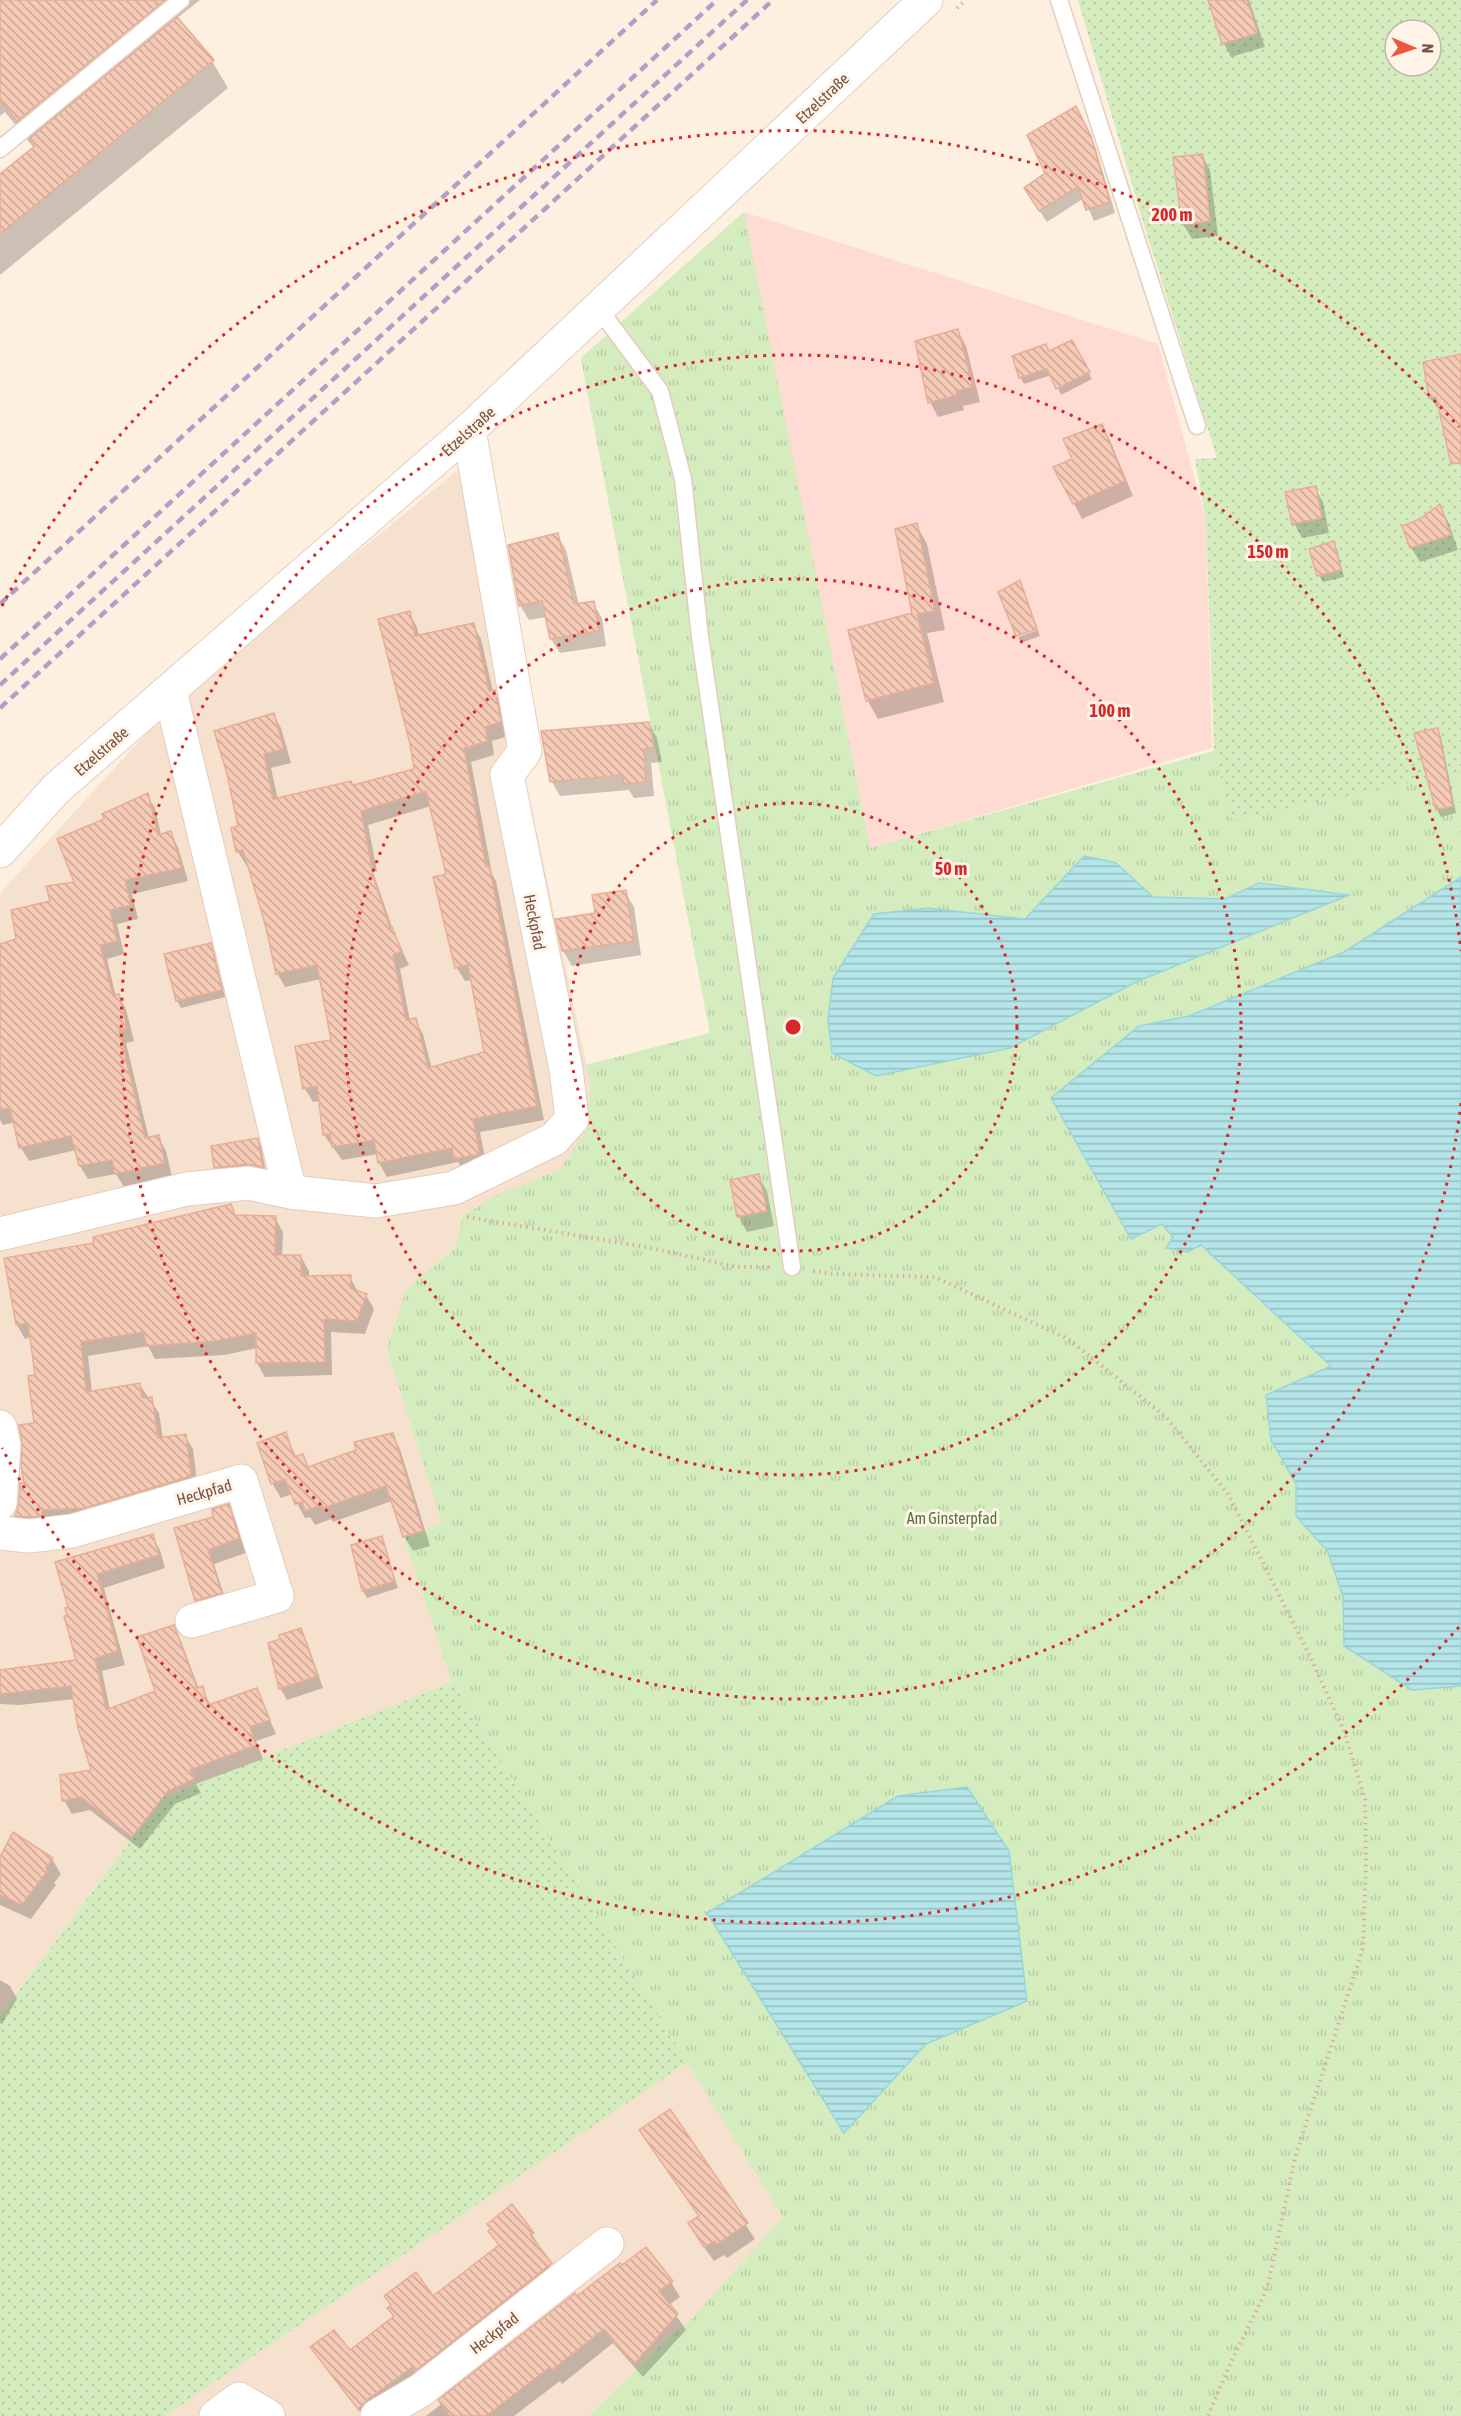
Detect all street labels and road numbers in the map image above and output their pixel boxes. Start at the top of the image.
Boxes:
street label: Etzelstraße [792,69,852,127]
street label: Etzelstraße [438,402,498,460]
street label: Etzelstraße [70,723,132,779]
street label: Heckpfad [520,893,549,952]
street label: Heckpfad [174,1476,234,1509]
street label: Heckpfad [466,2309,522,2358]

